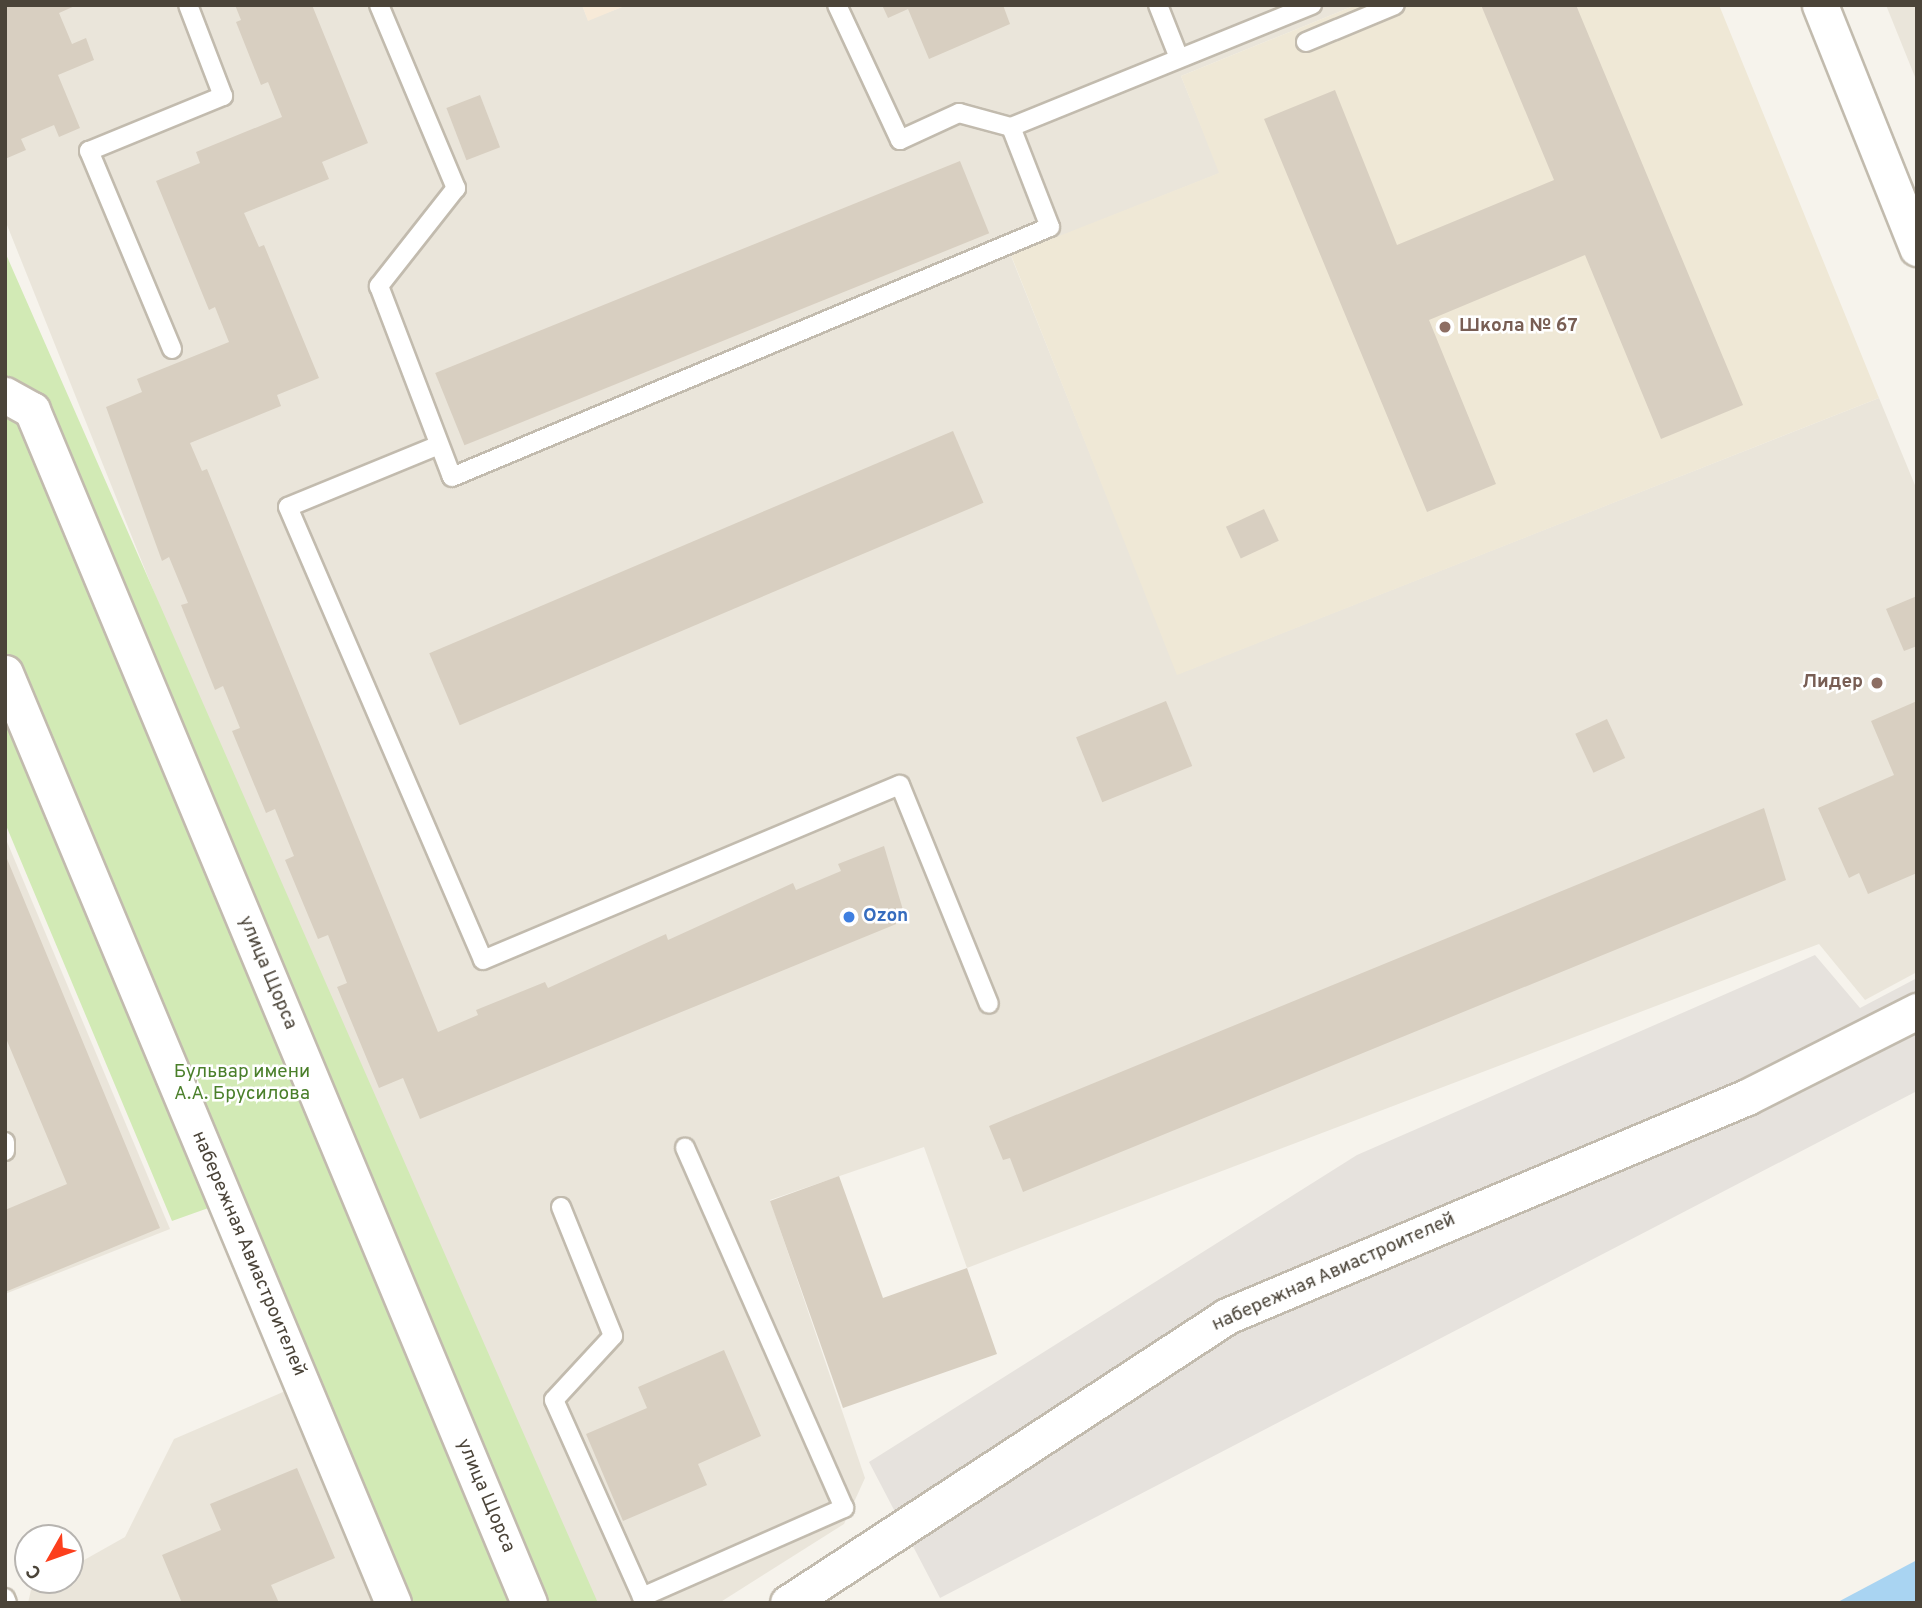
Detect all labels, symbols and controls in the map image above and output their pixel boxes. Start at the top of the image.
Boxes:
place label: Школа № 67 [1459,316,1578,338]
marker: Школа № 67 [1437,319,1453,335]
place label: Лидер [1802,672,1863,694]
marker: Лидер [1869,675,1885,691]
place label: Ozon [863,906,908,928]
marker: Ozon [841,909,857,925]
street label: улица Щорса [233,913,301,1033]
park label: Бульвар имени А.А. Брусилова [174,1062,310,1106]
street label: набережная Авиастроителей [186,1128,310,1380]
street label: набережная Авиастроителей [1208,1209,1460,1337]
street label: улица Щорса [451,1436,519,1556]
north arrow [14,1524,84,1594]
text: С [21,1559,48,1584]

